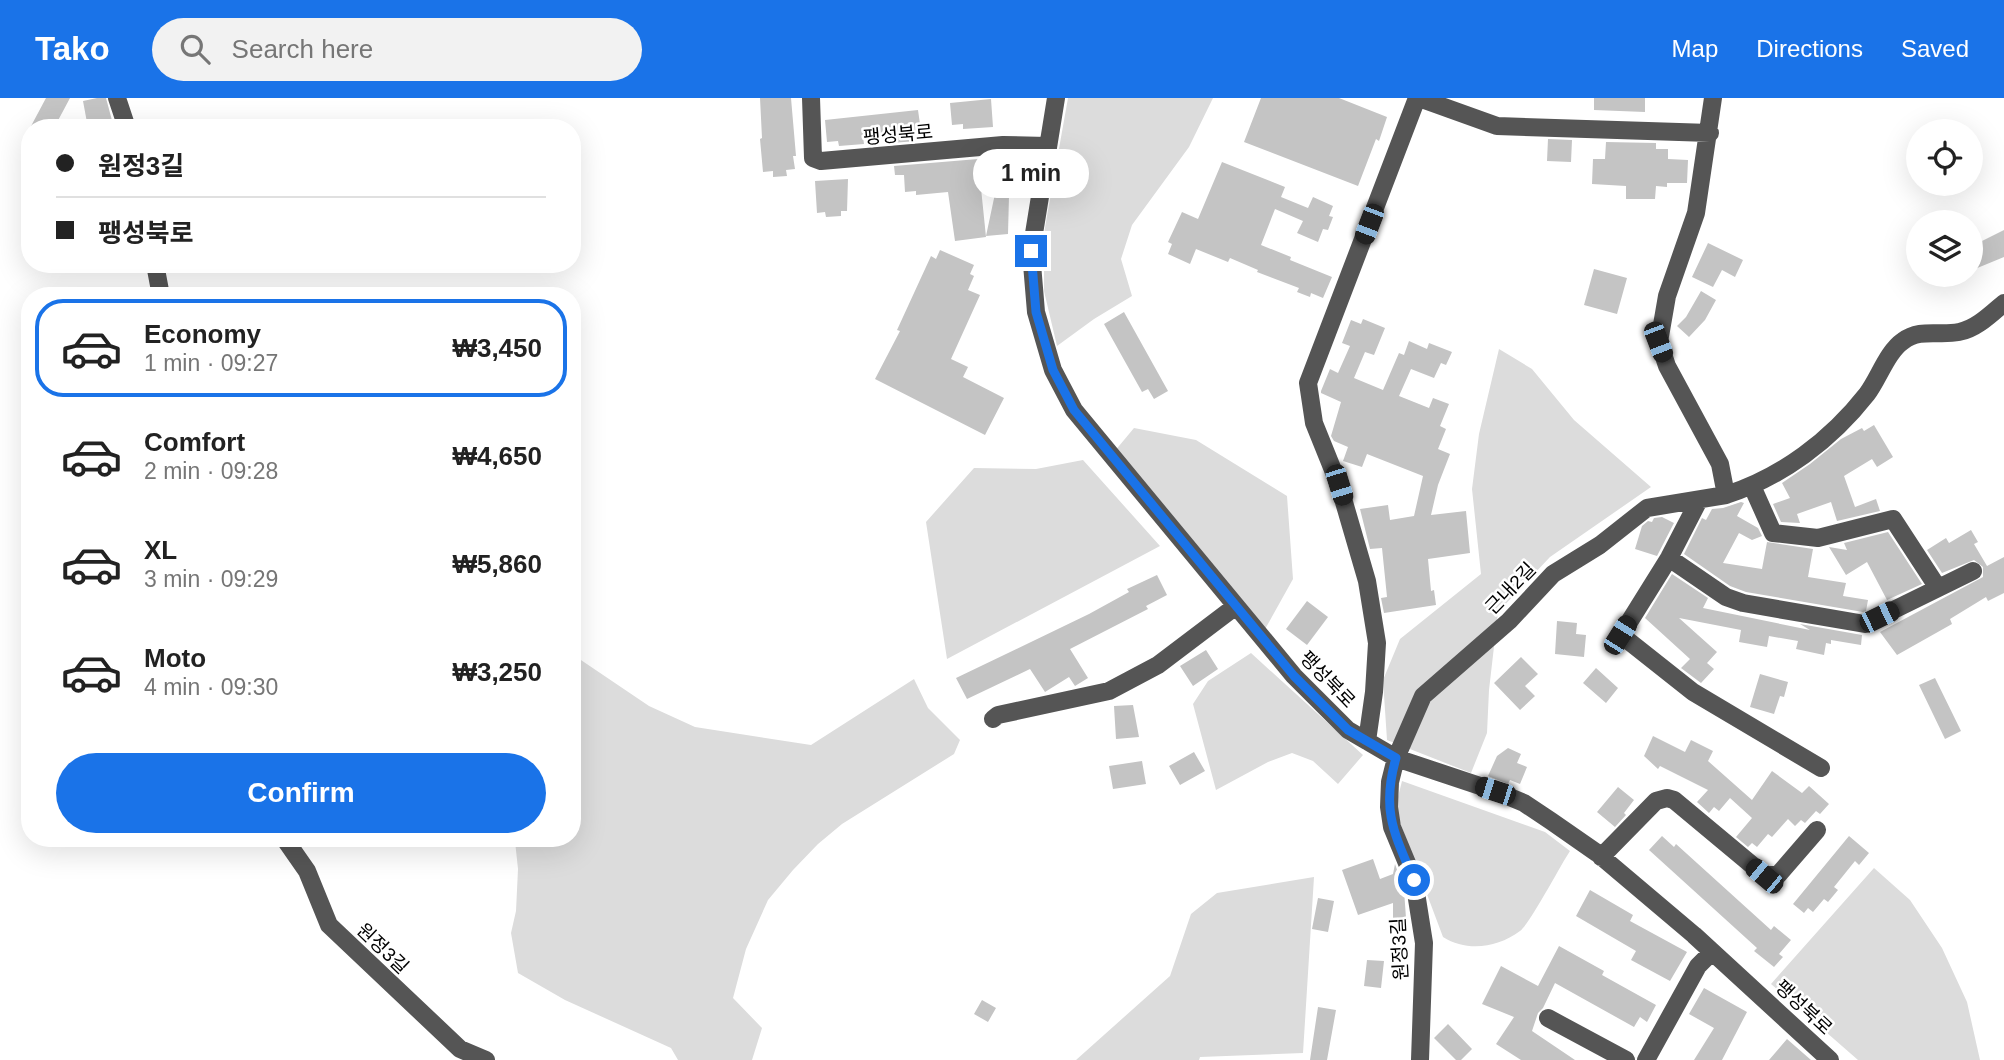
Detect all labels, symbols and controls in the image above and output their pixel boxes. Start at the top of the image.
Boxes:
search box [152,18,642,81]
text: Tako [35,30,110,67]
icon: search [176,30,214,68]
text: Search here [232,34,373,64]
text: Map [1672,35,1718,62]
text: Directions [1756,35,1863,62]
text: Saved [1901,35,1969,62]
map controls [1906,119,1983,287]
button: locate [1906,119,1983,196]
street label: 팽성북로 [862,121,934,148]
callout: 1 min [973,150,1089,198]
text: 원정3길 [98,151,184,181]
text: 1 min [1001,160,1061,186]
car [1352,201,1387,247]
button: layers [1906,210,1983,287]
text: 팽성북로 [98,218,194,248]
route end [1015,235,1047,267]
icon: car [60,317,123,380]
text: Economy [144,319,261,349]
car [1641,319,1676,365]
text: ₩3,450 [452,333,542,363]
text: 1 min · 09:27 [144,350,278,376]
icon: car [60,425,123,488]
text: Comfort [144,427,245,457]
text: ₩4,650 [452,441,542,471]
text: 2 min · 09:28 [144,458,278,484]
car [1323,462,1356,508]
icon: car [60,533,123,596]
text: XL [144,535,177,565]
text: ₩5,860 [452,549,542,579]
street label: 근내2길 [1481,558,1540,618]
text: 3 min · 09:29 [144,566,278,592]
car [1856,598,1903,636]
car [1600,612,1641,658]
icon: car [60,641,123,704]
text: Moto [144,643,206,673]
street label: 팽성북로 [1296,647,1359,712]
text: ₩3,250 [452,657,542,687]
text: 4 min · 09:30 [144,674,278,700]
button: Confirm [56,753,546,833]
car [1472,775,1519,807]
car [1742,854,1787,898]
route start [1398,864,1430,896]
street label: 원정3길 [1387,917,1412,981]
street label: 원정3길 [353,919,413,978]
street label: 팽성북로 [1771,976,1836,1039]

